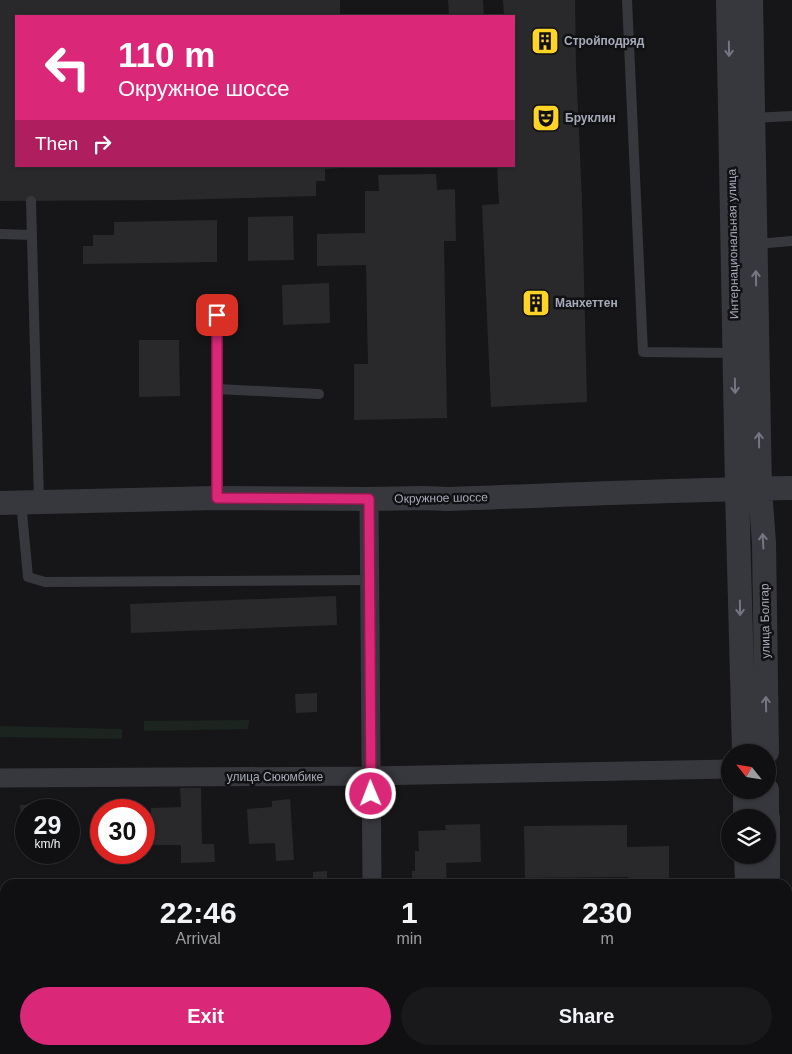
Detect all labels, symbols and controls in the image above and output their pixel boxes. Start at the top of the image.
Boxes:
building icon: Стройподряд [530,26,560,56]
place label: Стройподряд [564,34,645,48]
icon: left [35,35,100,100]
text: 110 m [118,35,215,74]
one-way arrow [724,40,734,56]
text: Окружное шоссе [118,76,290,101]
theatre icon: Бруклин [531,103,561,133]
place label: Бруклин [565,111,616,125]
icon: right [88,130,116,158]
text: Then [35,133,78,154]
street label: Интернациональная улица [725,168,741,319]
one-way arrow [752,270,761,286]
building icon: Манхеттен [521,288,551,318]
pin [196,294,238,336]
place label: Манхеттен [555,296,618,310]
icon: arrive [203,301,231,329]
one-way arrow [731,378,740,394]
one-way arrow [755,432,764,448]
street label: Окружное шоссе [394,490,488,506]
one-way arrow [759,534,768,550]
street label: улица Болгар [757,583,773,659]
one-way arrow [735,599,745,615]
one-way arrow [761,696,771,712]
north arrow [721,744,776,799]
map controls [721,744,776,864]
position arrow [344,767,396,819]
street label: улица Сююмбике [227,770,324,784]
speed limit sign: 30 [90,799,155,864]
button: layers [721,809,776,864]
text: 29 [34,811,61,839]
text: km/h [34,837,61,851]
text: 22:46 [160,896,237,929]
text: 1 [401,896,418,929]
text: 230 [582,896,632,929]
text: Arrival [176,930,221,947]
text: min [396,930,422,947]
text: m [600,930,614,947]
button: Exit [20,987,391,1045]
button: Share [401,987,772,1045]

